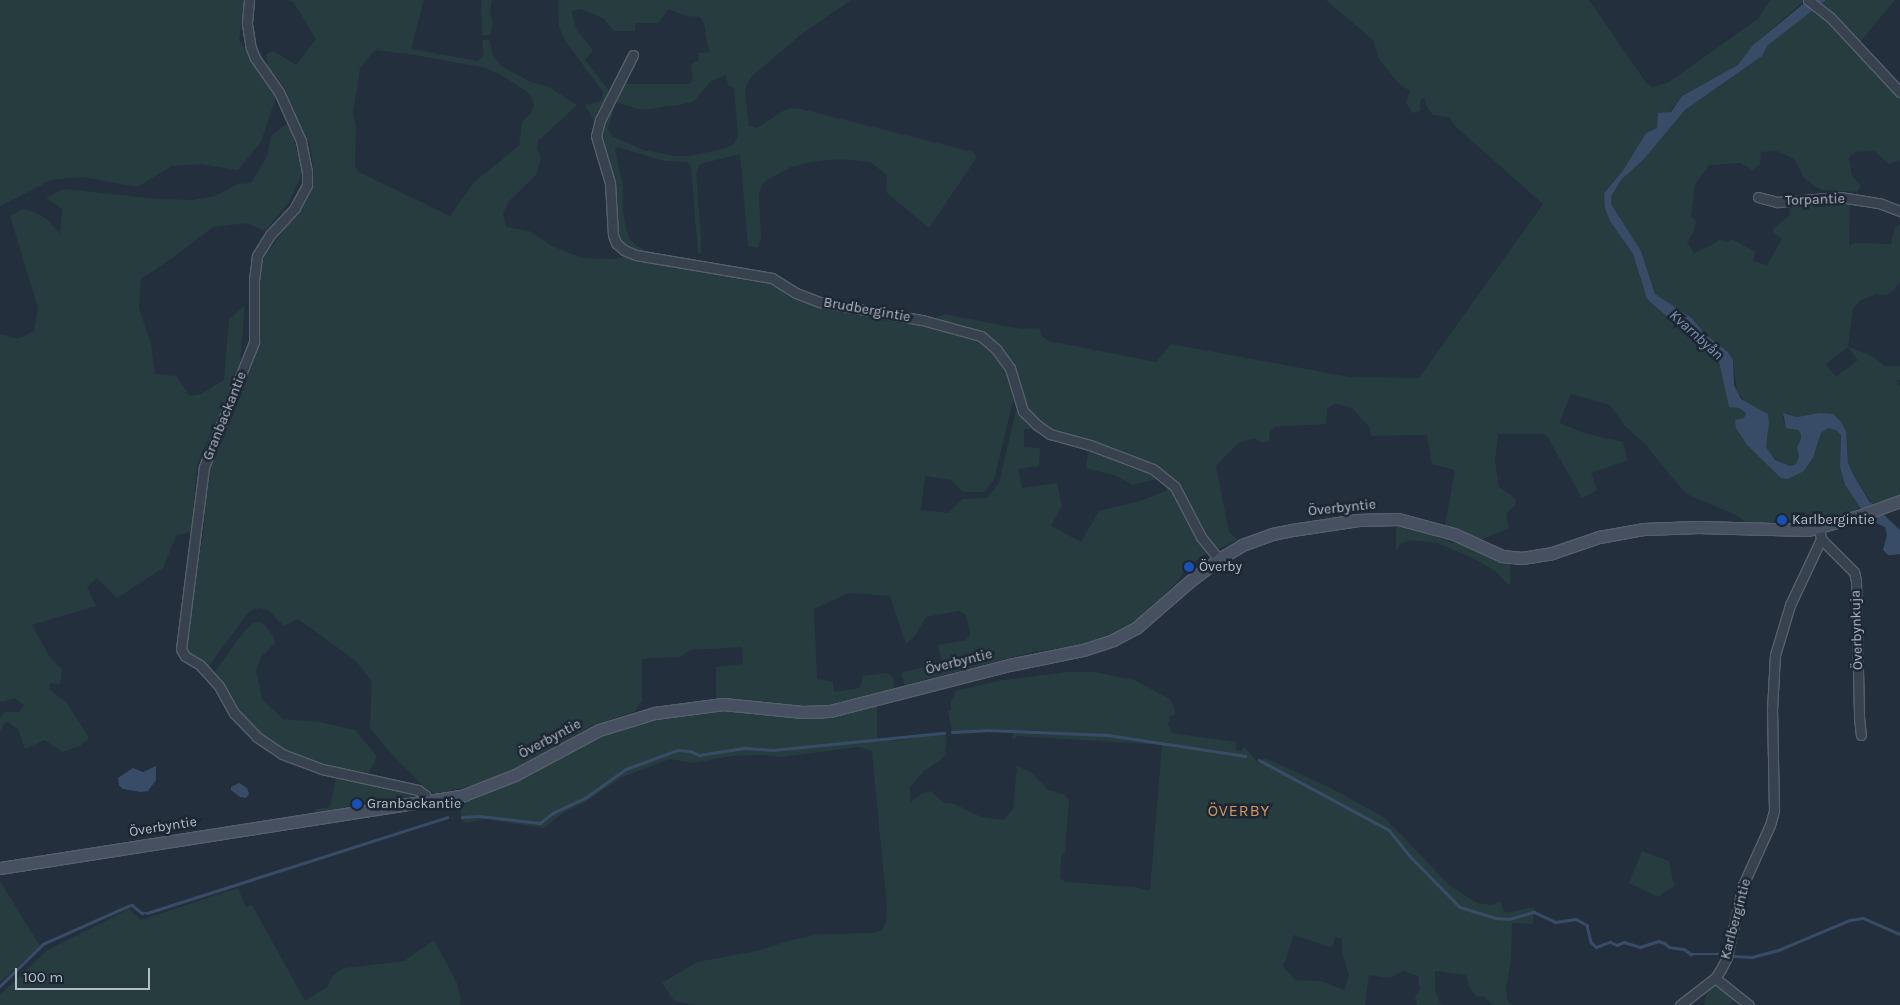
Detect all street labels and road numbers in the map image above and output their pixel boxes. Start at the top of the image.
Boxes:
street label: Torpantie [1785,191,1845,209]
street label: Brudbergintie [822,294,912,326]
street label: Granbackantie [200,369,250,463]
street label: Överbyntie [1307,496,1377,520]
street label: Överbynkuja [1847,590,1867,670]
street label: Överbyntie [924,646,994,678]
street label: Överbyntie [516,716,584,762]
street label: Överbyntie [128,813,198,841]
street label: Karlbergintie [1717,877,1755,961]

